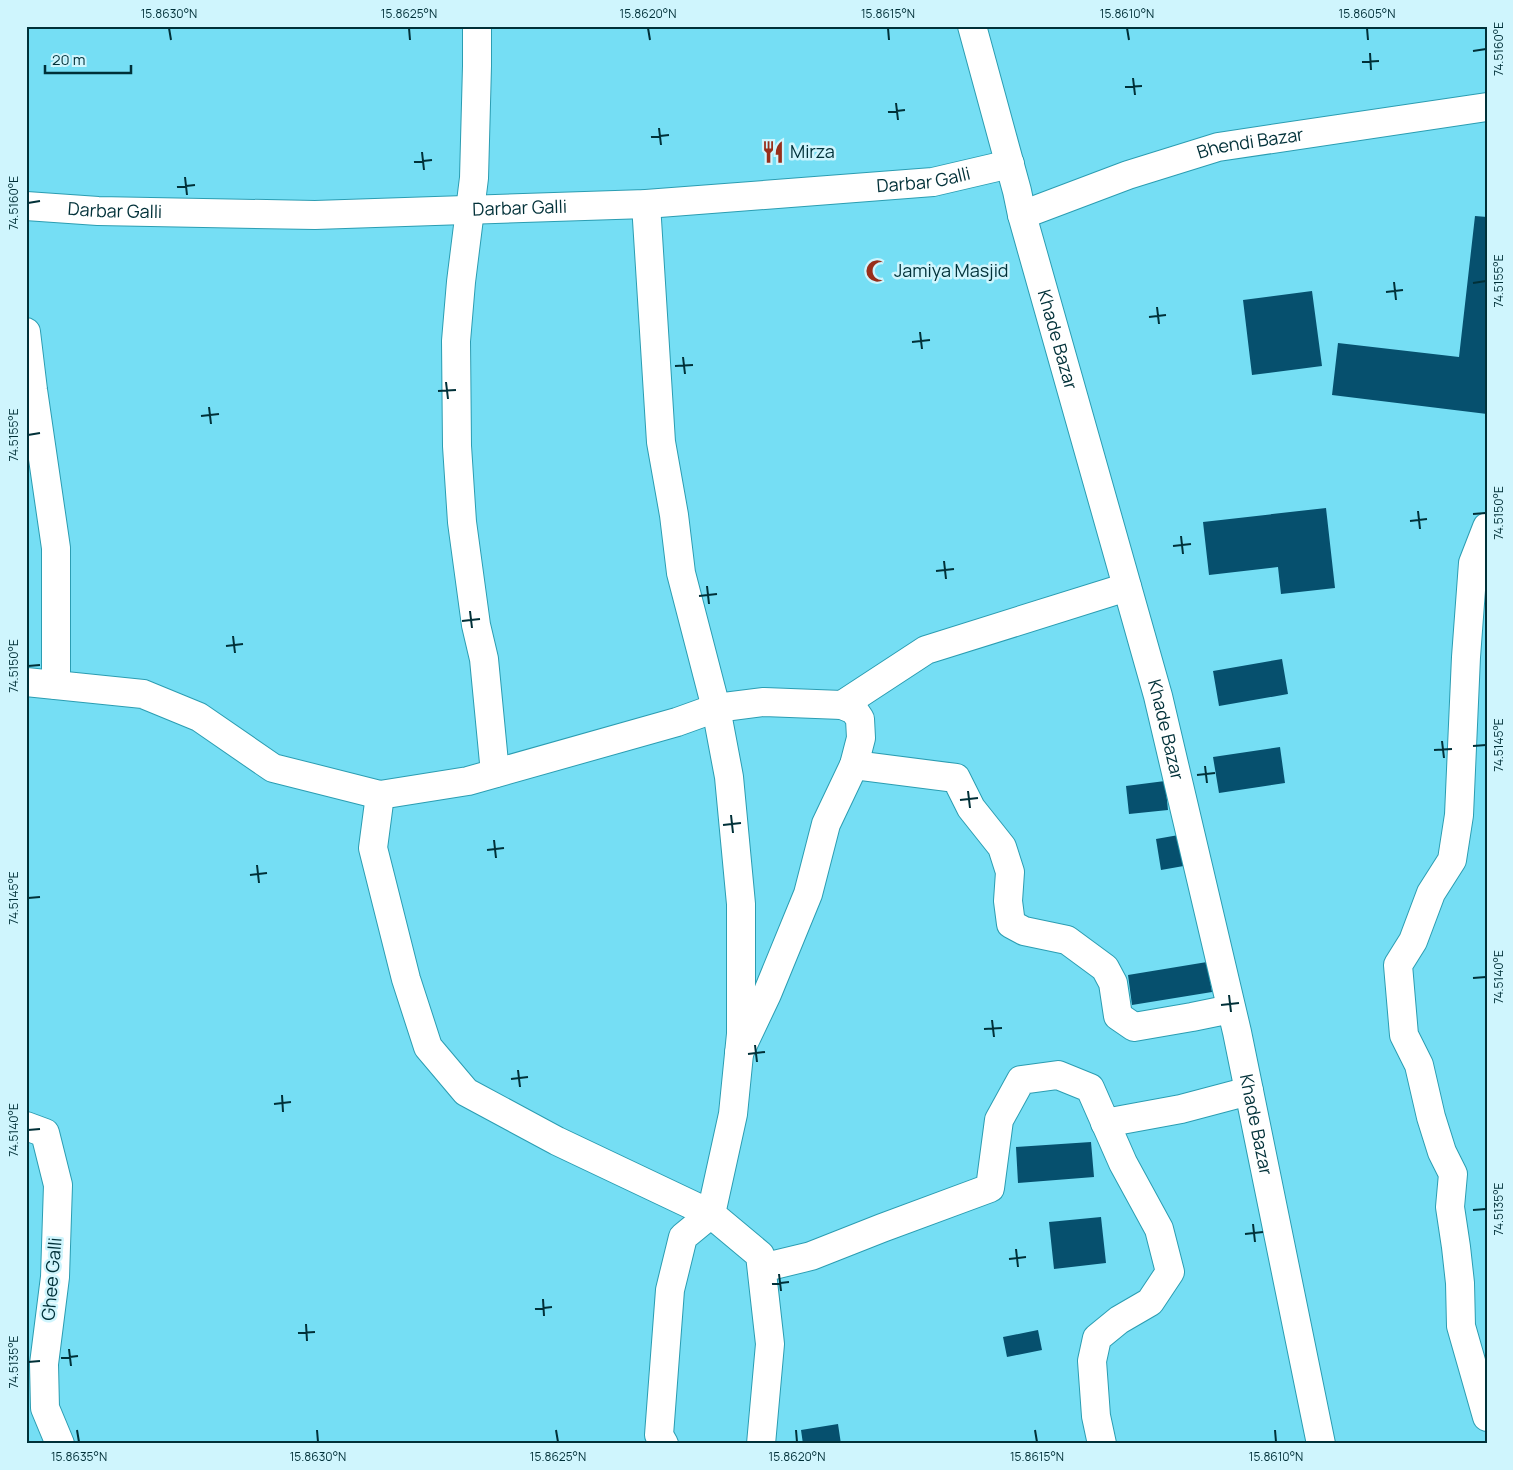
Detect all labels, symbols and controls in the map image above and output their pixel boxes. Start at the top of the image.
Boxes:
text: 15.8630°N [141,5,197,22]
text: 15.8625°N [381,5,437,22]
text: 15.8620°N [620,5,676,22]
text: 15.8615°N [861,5,915,22]
text: 15.8610°N [1100,5,1154,22]
text: 15.8605°N [1339,5,1395,22]
text: 74.5160°E [1490,22,1507,76]
scale bar [45,42,131,74]
text: 20 m [52,49,85,70]
street label: Bhendi Bazar [1194,121,1305,164]
restaurant icon: Mirza [760,139,786,165]
place label: Mirza [790,139,835,163]
street label: Darbar Galli [876,161,973,197]
text: 74.5160°E [5,176,22,230]
street label: Darbar Galli [472,194,567,221]
street label: Darbar Galli [67,196,162,223]
text: 74.5155°E [1490,254,1507,308]
mosque icon: Jamiya Masjid [864,258,890,284]
place label: Jamiya Masjid [894,258,1009,282]
street label: Khade Bazar [1033,287,1084,392]
text: 74.5155°E [5,408,22,462]
text: 74.5150°E [1490,486,1507,540]
text: 74.5150°E [5,639,22,693]
street label: Khade Bazar [1143,676,1190,783]
text: 74.5145°E [1490,718,1507,772]
text: 74.5145°E [5,871,22,925]
text: 74.5140°E [1490,950,1507,1004]
street label: Khade Bazar [1235,1072,1279,1178]
text: 74.5140°E [5,1103,22,1157]
text: 74.5135°E [1490,1182,1507,1235]
street label: Ghee Galli [35,1236,67,1321]
text: 74.5135°E [5,1335,22,1388]
text: 15.8635°N [51,1448,107,1465]
text: 15.8630°N [290,1448,346,1465]
text: 15.8625°N [530,1448,586,1465]
text: 15.8620°N [769,1448,825,1465]
text: 15.8615°N [1010,1448,1064,1465]
text: 15.8610°N [1249,1448,1303,1465]

